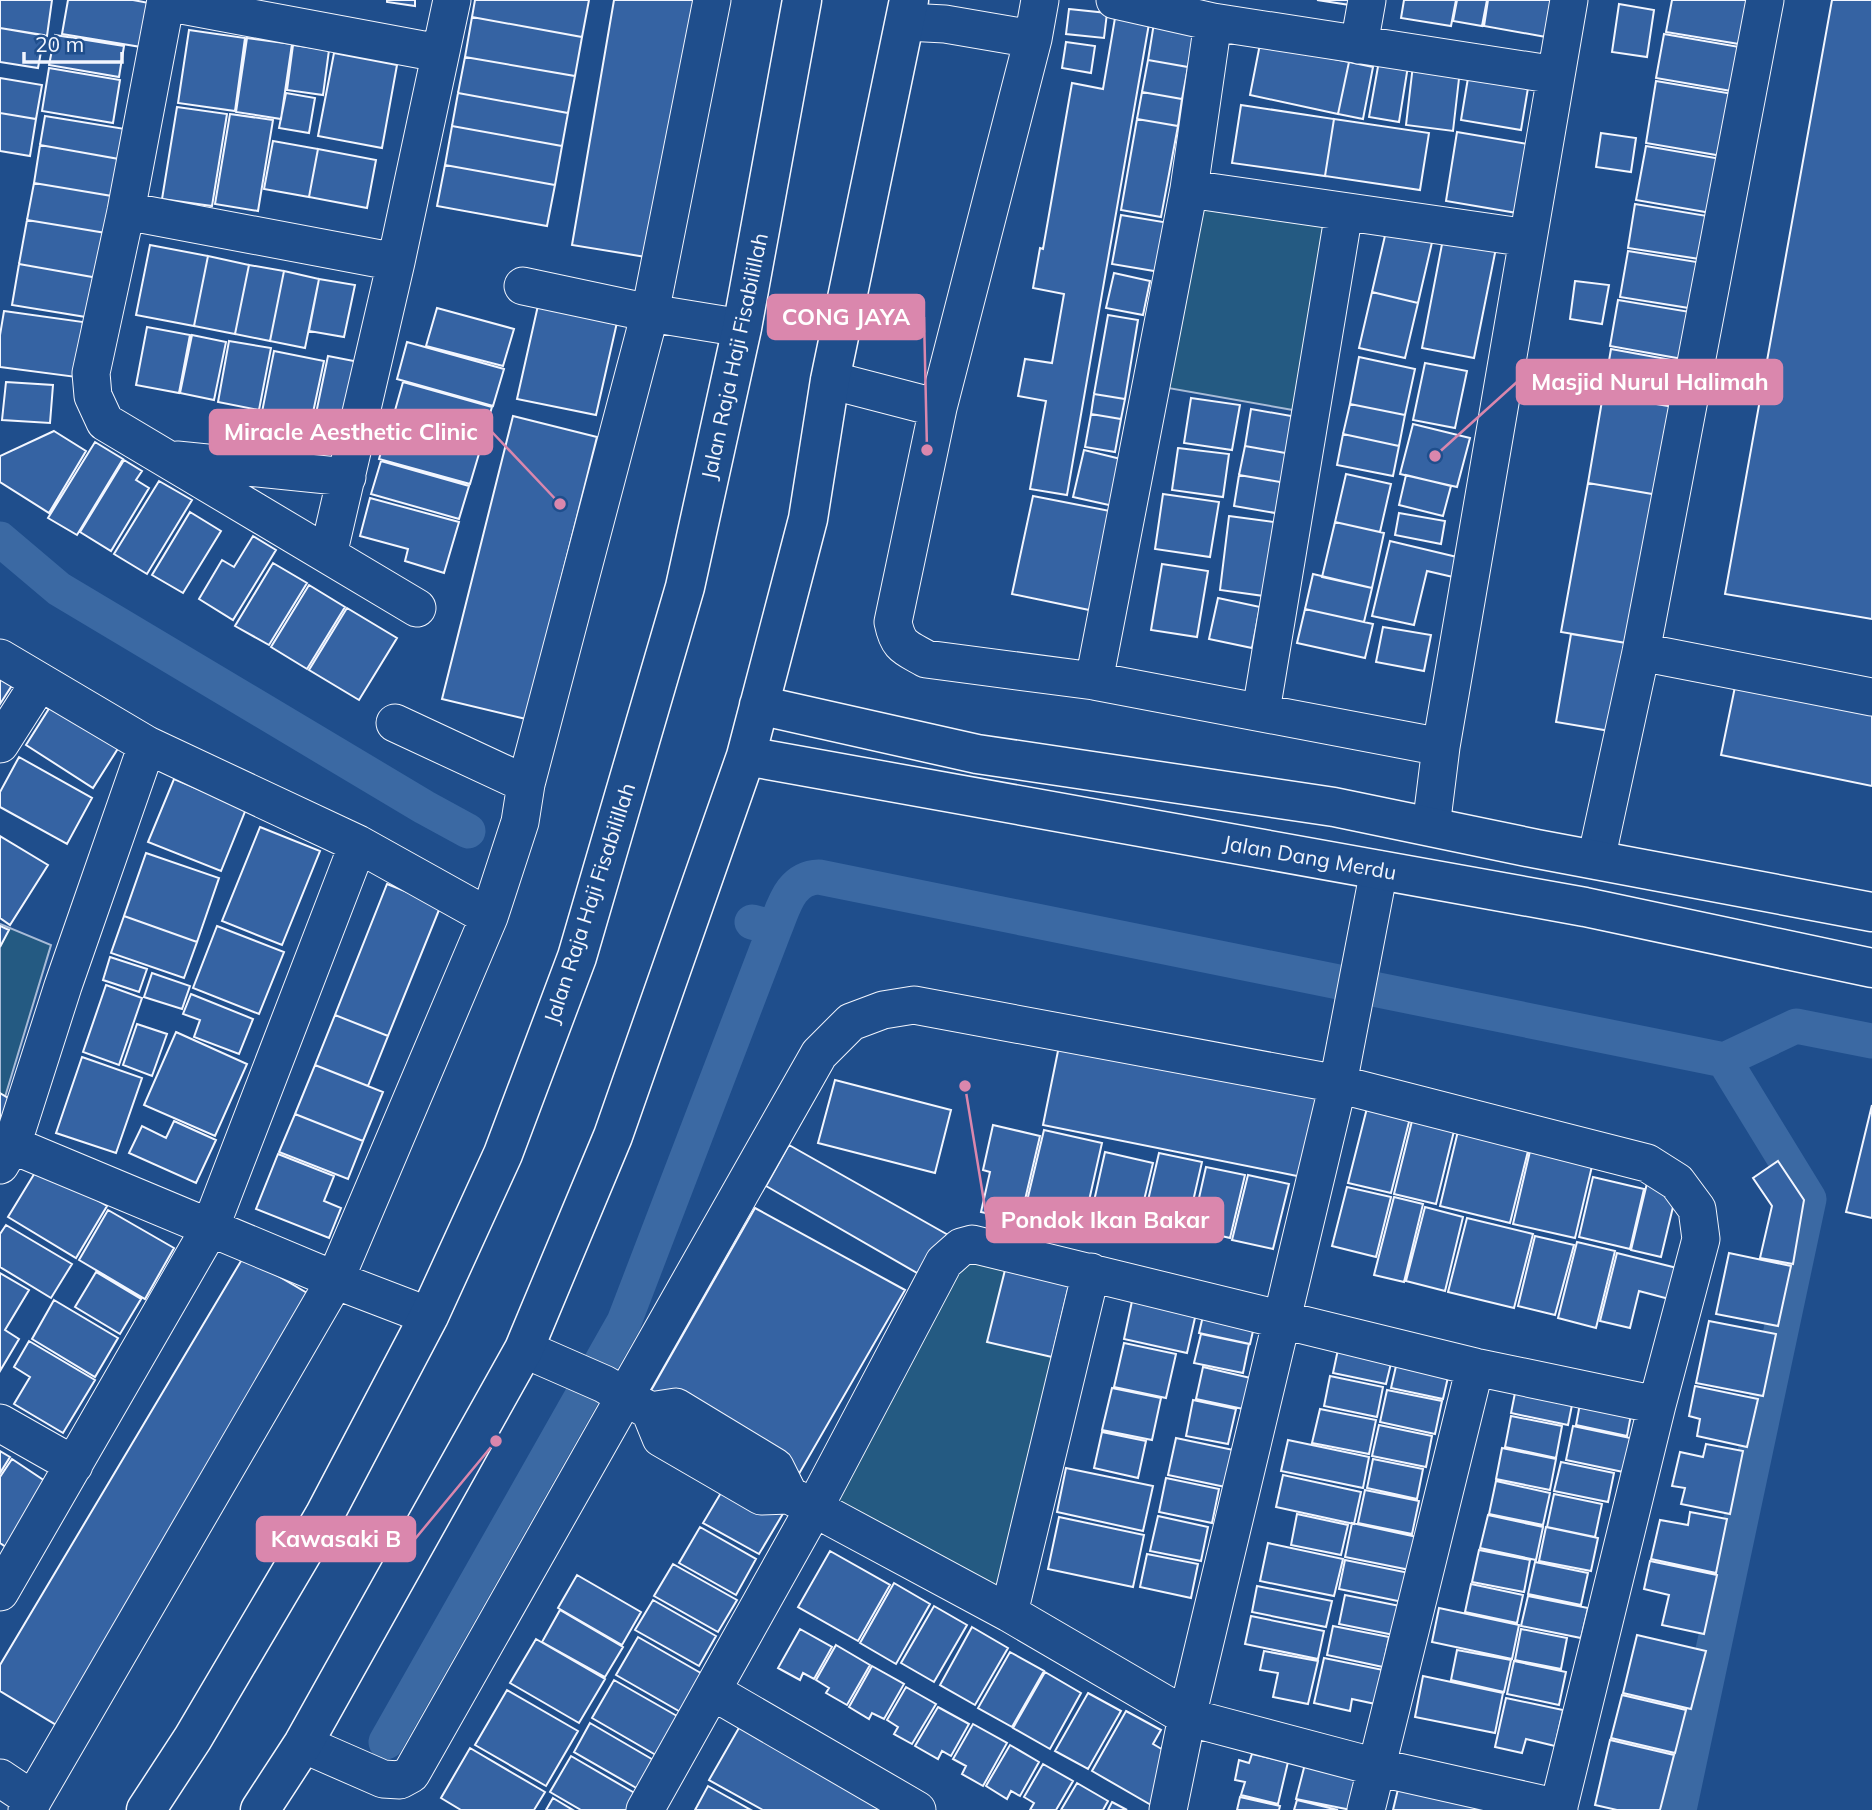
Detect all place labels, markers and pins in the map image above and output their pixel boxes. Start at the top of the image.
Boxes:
callout: CONG JAYA [768,295,924,339]
callout: Masjid Nurul Halimah [1517,360,1782,404]
callout: Miracle Aesthetic Clinic [210,410,492,454]
callout: Pondok Ikan Bakar [987,1198,1223,1242]
callout: Kawasaki B [257,1517,415,1561]

